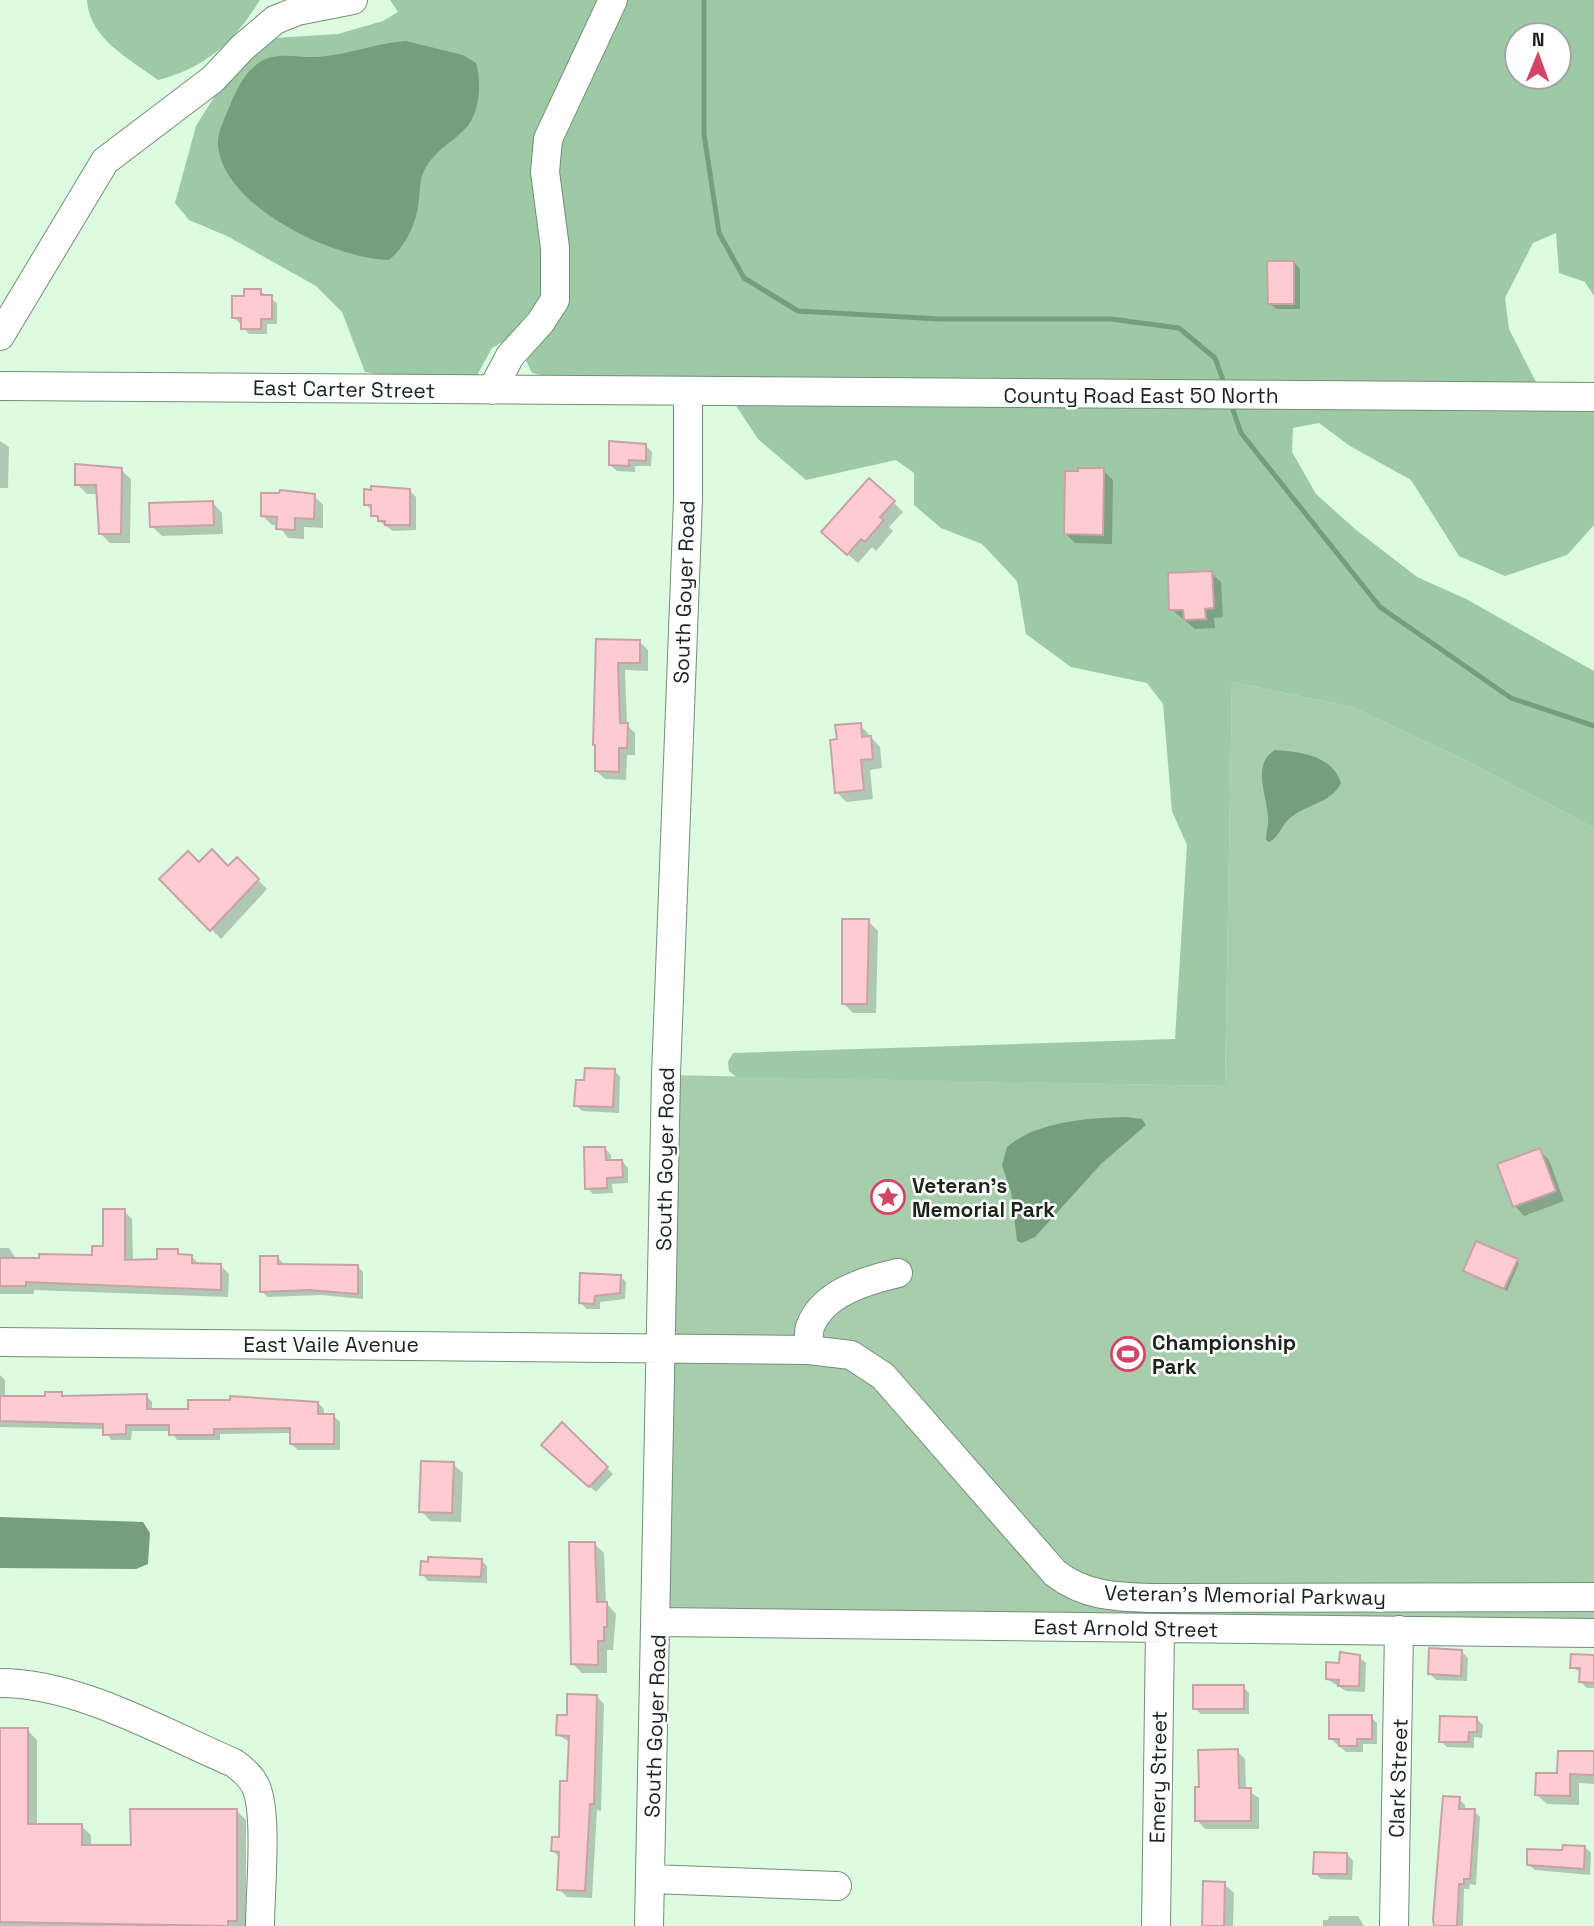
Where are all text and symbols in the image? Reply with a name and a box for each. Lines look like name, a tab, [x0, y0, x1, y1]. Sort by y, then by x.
north arrow	[1503, 21, 1573, 91]
text: N	[1532, 27, 1545, 52]
street label: East Carter Street	[253, 374, 435, 404]
street label: County Road East 50 North	[1003, 382, 1279, 409]
street label: South Goyer Road	[667, 500, 701, 684]
street label: South Goyer Road	[650, 1067, 680, 1251]
place label: Veteran's Memorial Park	[912, 1172, 1055, 1223]
place icon: Veteran's Memorial Park	[869, 1178, 907, 1216]
place label: Championship Park	[1152, 1329, 1296, 1380]
street label: East Vaile Avenue	[243, 1331, 419, 1358]
sports icon: Championship Park	[1109, 1335, 1147, 1373]
street label: Veteran's Memorial Parkway	[1104, 1579, 1386, 1611]
street label: East Arnold Street	[1033, 1613, 1219, 1643]
street label: South Goyer Road	[638, 1634, 672, 1818]
street label: Emery Street	[1143, 1710, 1173, 1844]
street label: Clark Street	[1382, 1718, 1414, 1838]

